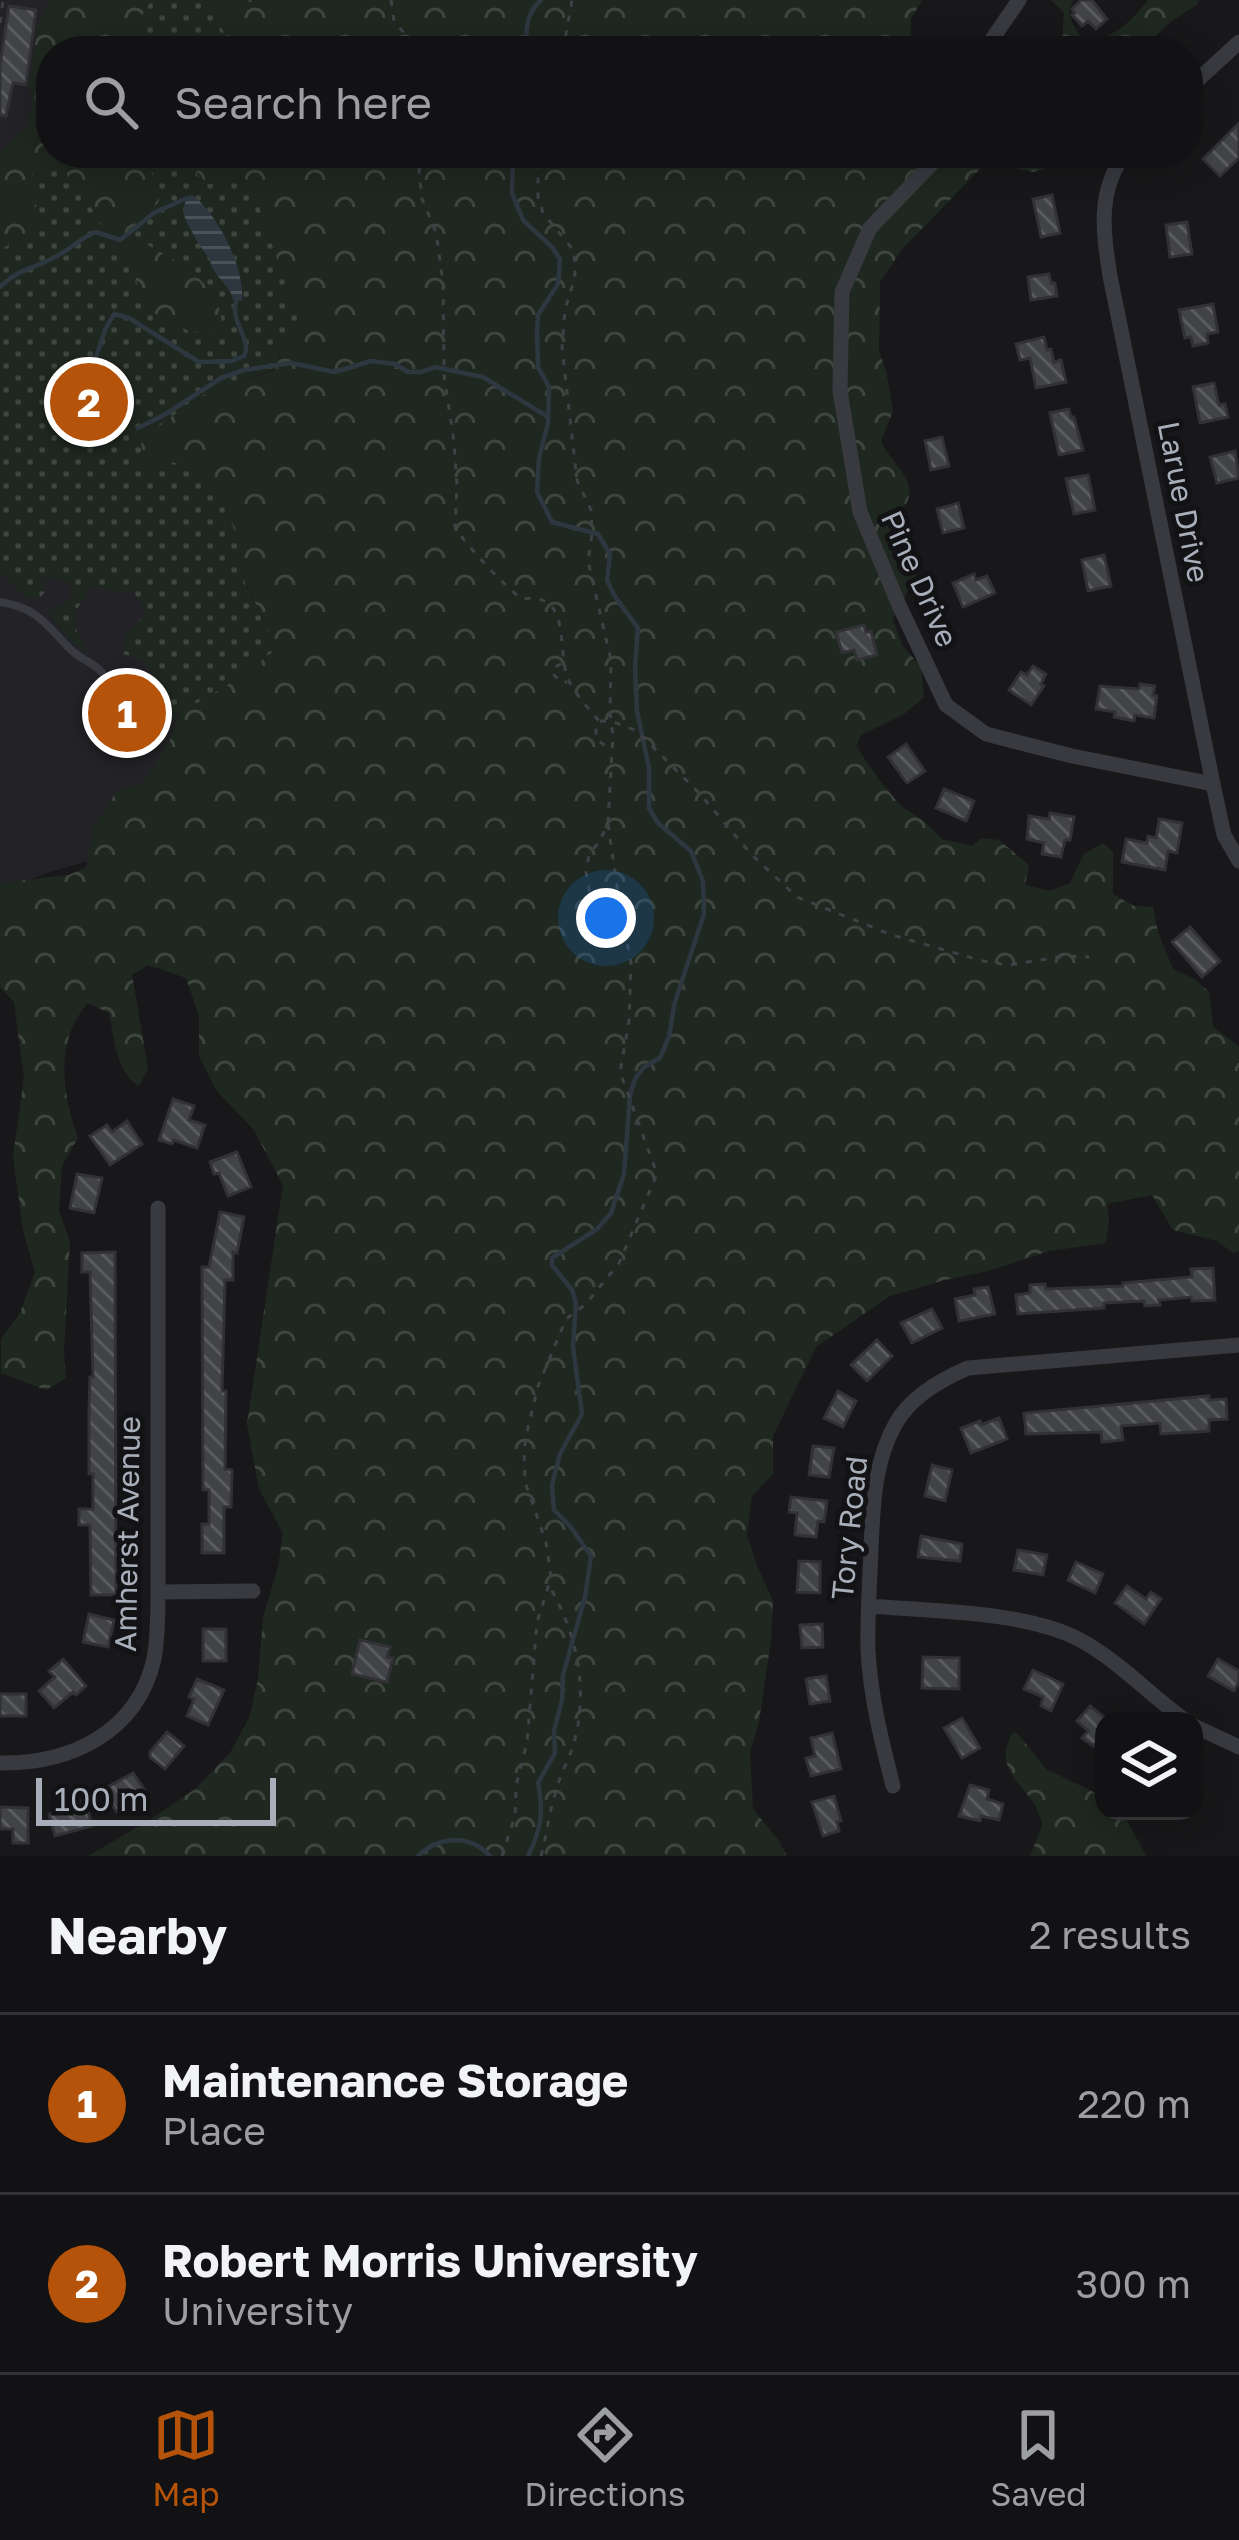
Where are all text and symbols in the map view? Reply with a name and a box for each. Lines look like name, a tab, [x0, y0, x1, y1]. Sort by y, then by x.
search box	[36, 36, 1203, 168]
icon: search	[78, 69, 144, 135]
text: Search here	[174, 75, 432, 129]
pin: 2	[50, 357, 128, 447]
street label: Larue Drive	[1151, 418, 1217, 585]
street label: Pine Drive	[874, 505, 966, 652]
pin: 1	[88, 668, 166, 758]
your location	[576, 888, 636, 948]
street label: Amherst Avenue	[107, 1416, 147, 1652]
street label: Tory Road	[824, 1454, 874, 1602]
map controls	[1095, 1712, 1203, 1820]
button: layers	[1095, 1712, 1203, 1820]
scale bar	[36, 1772, 276, 1825]
text: 100 m	[54, 1779, 148, 1818]
text: Nearby	[48, 1904, 227, 1965]
text: 2 results	[1029, 1911, 1191, 1958]
text: Maintenance Storage	[162, 2053, 628, 2107]
text: 1	[77, 2080, 97, 2127]
text: 220 m	[1077, 2080, 1191, 2127]
text: Place	[162, 2107, 266, 2154]
text: Robert Morris University	[162, 2233, 698, 2287]
text: 2	[75, 2260, 99, 2307]
text: 300 m	[1076, 2260, 1191, 2307]
text: University	[162, 2287, 353, 2334]
tab: Map	[152, 2402, 220, 2513]
tab: Directions	[524, 2402, 686, 2513]
tab: Saved	[990, 2402, 1087, 2513]

